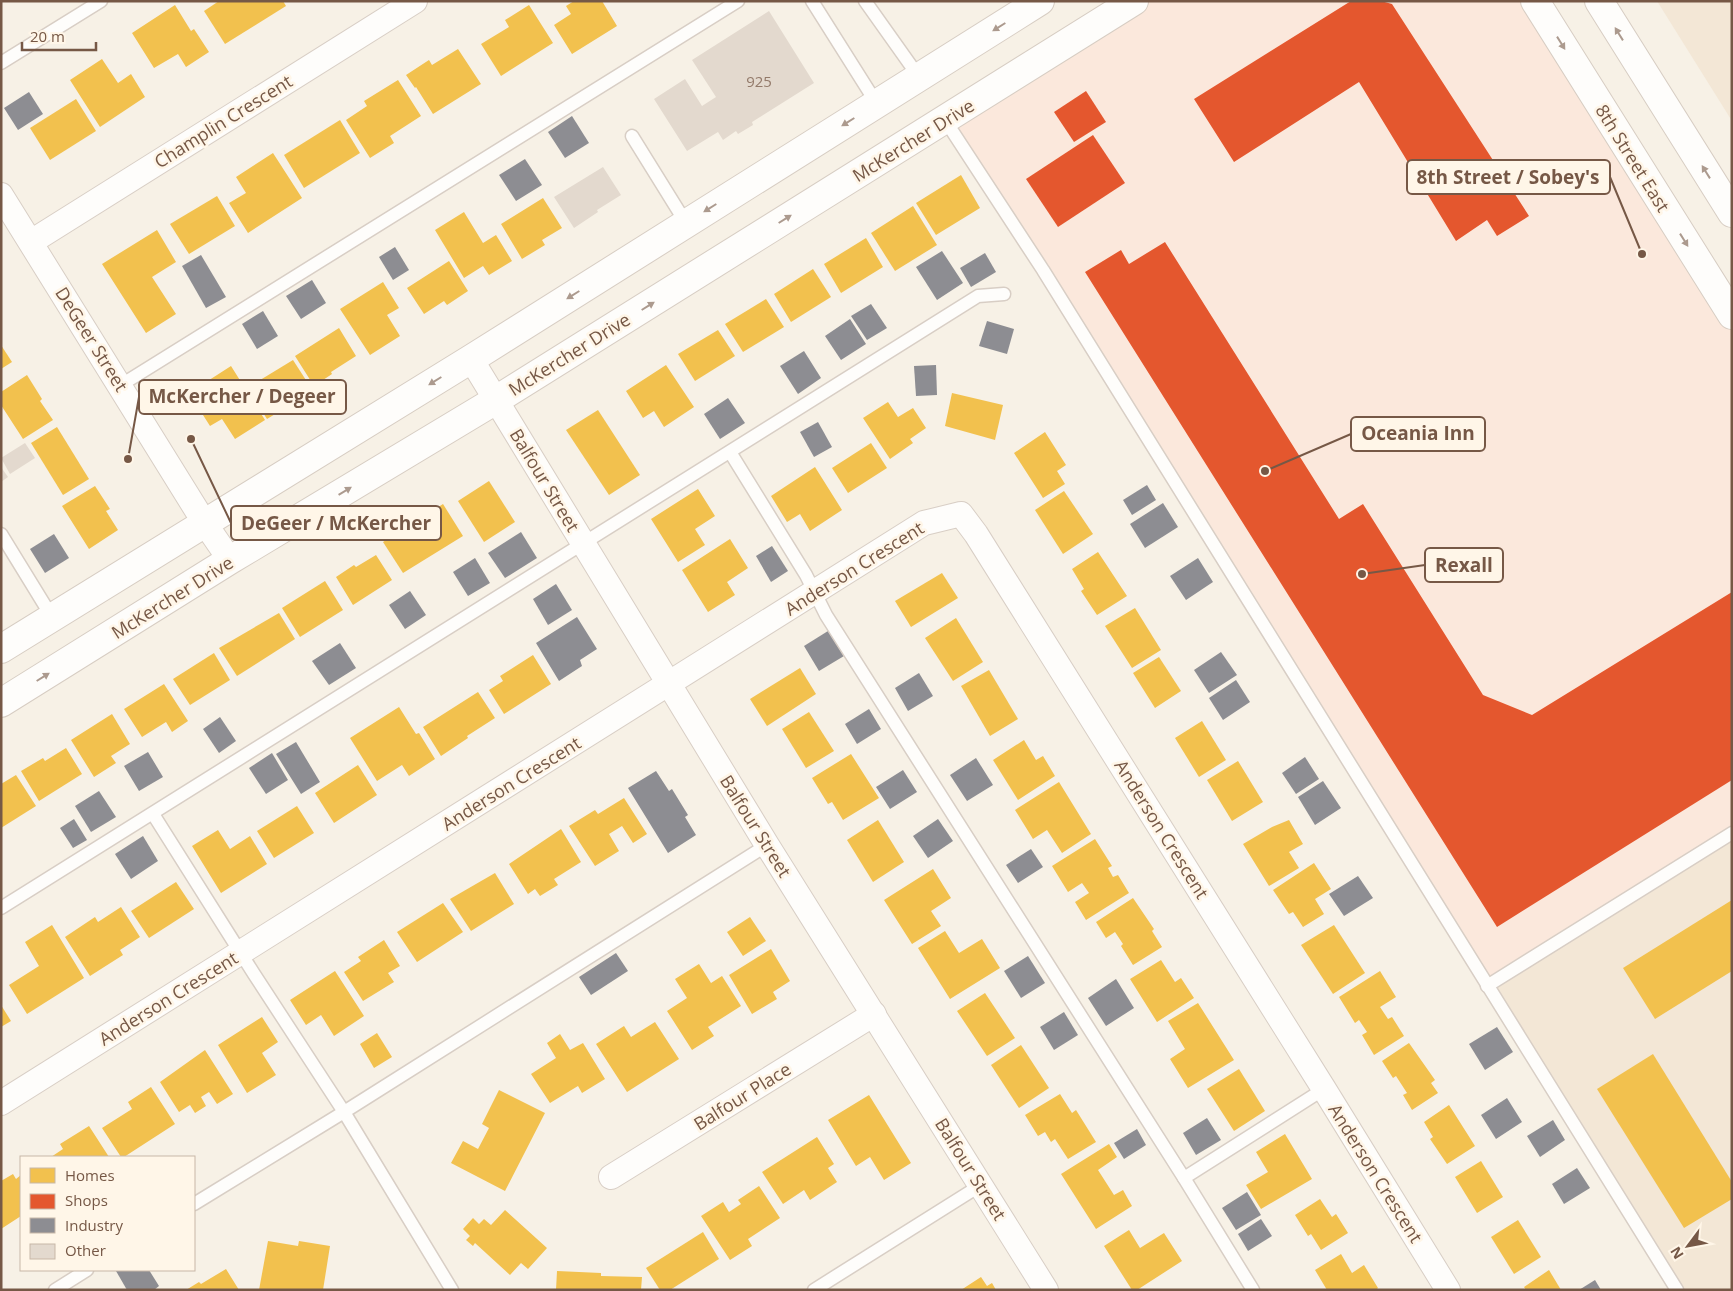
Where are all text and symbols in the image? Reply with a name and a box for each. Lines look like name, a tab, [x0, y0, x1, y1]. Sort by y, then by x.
scale bar	[22, 20, 96, 52]
one-way arrow	[992, 22, 1005, 32]
text: 20 m	[30, 26, 65, 46]
one-way arrow	[1615, 28, 1624, 41]
one-way arrow	[1556, 36, 1566, 49]
street label: Champlin Crescent	[149, 69, 297, 173]
house number: 925	[746, 71, 772, 91]
street label: McKercher Drive	[848, 93, 978, 187]
street label: 8th Street East	[1590, 100, 1676, 216]
one-way arrow	[841, 117, 855, 126]
callout: 8th Street / Sobey's	[1407, 160, 1610, 194]
text: 8th Street / Sobey's	[1416, 164, 1600, 190]
one-way arrow	[1701, 165, 1710, 179]
one-way arrow	[704, 203, 717, 213]
one-way arrow	[779, 215, 792, 224]
one-way arrow	[1680, 233, 1689, 246]
street label: DeGeer Street	[50, 282, 134, 396]
one-way arrow	[566, 290, 579, 299]
one-way arrow	[641, 301, 654, 310]
street label: McKercher Drive	[504, 307, 634, 401]
one-way arrow	[428, 376, 441, 385]
callout: McKercher / Degeer	[139, 380, 346, 414]
text: McKercher / Degeer	[148, 383, 336, 409]
callout: Oceania Inn	[1351, 417, 1485, 451]
text: Oceania Inn	[1361, 420, 1475, 446]
street label: Balfour Street	[505, 424, 585, 536]
one-way arrow	[338, 487, 351, 496]
callout: DeGeer / McKercher	[231, 506, 441, 540]
text: DeGeer / McKercher	[241, 510, 431, 536]
street label: Anderson Crescent	[780, 516, 928, 620]
callout: Rexall	[1425, 548, 1503, 582]
street label: McKercher Drive	[107, 550, 237, 644]
text: Rexall	[1435, 552, 1493, 578]
one-way arrow	[36, 673, 49, 682]
street label: Anderson Crescent	[437, 731, 585, 835]
street label: Anderson Crescent	[1110, 755, 1214, 903]
street label: Balfour Street	[715, 770, 797, 882]
street label: Anderson Crescent	[94, 946, 242, 1050]
street label: Balfour Place	[689, 1057, 795, 1135]
street label: Anderson Crescent	[1324, 1099, 1428, 1247]
street label: Balfour Street	[930, 1113, 1012, 1225]
legend	[20, 1156, 195, 1271]
text: Homes	[65, 1165, 115, 1185]
text: Shops	[65, 1190, 108, 1210]
text: Industry	[65, 1215, 123, 1235]
north arrow	[1663, 1221, 1713, 1271]
text: Other	[65, 1240, 106, 1260]
text: N	[1665, 1243, 1688, 1263]

